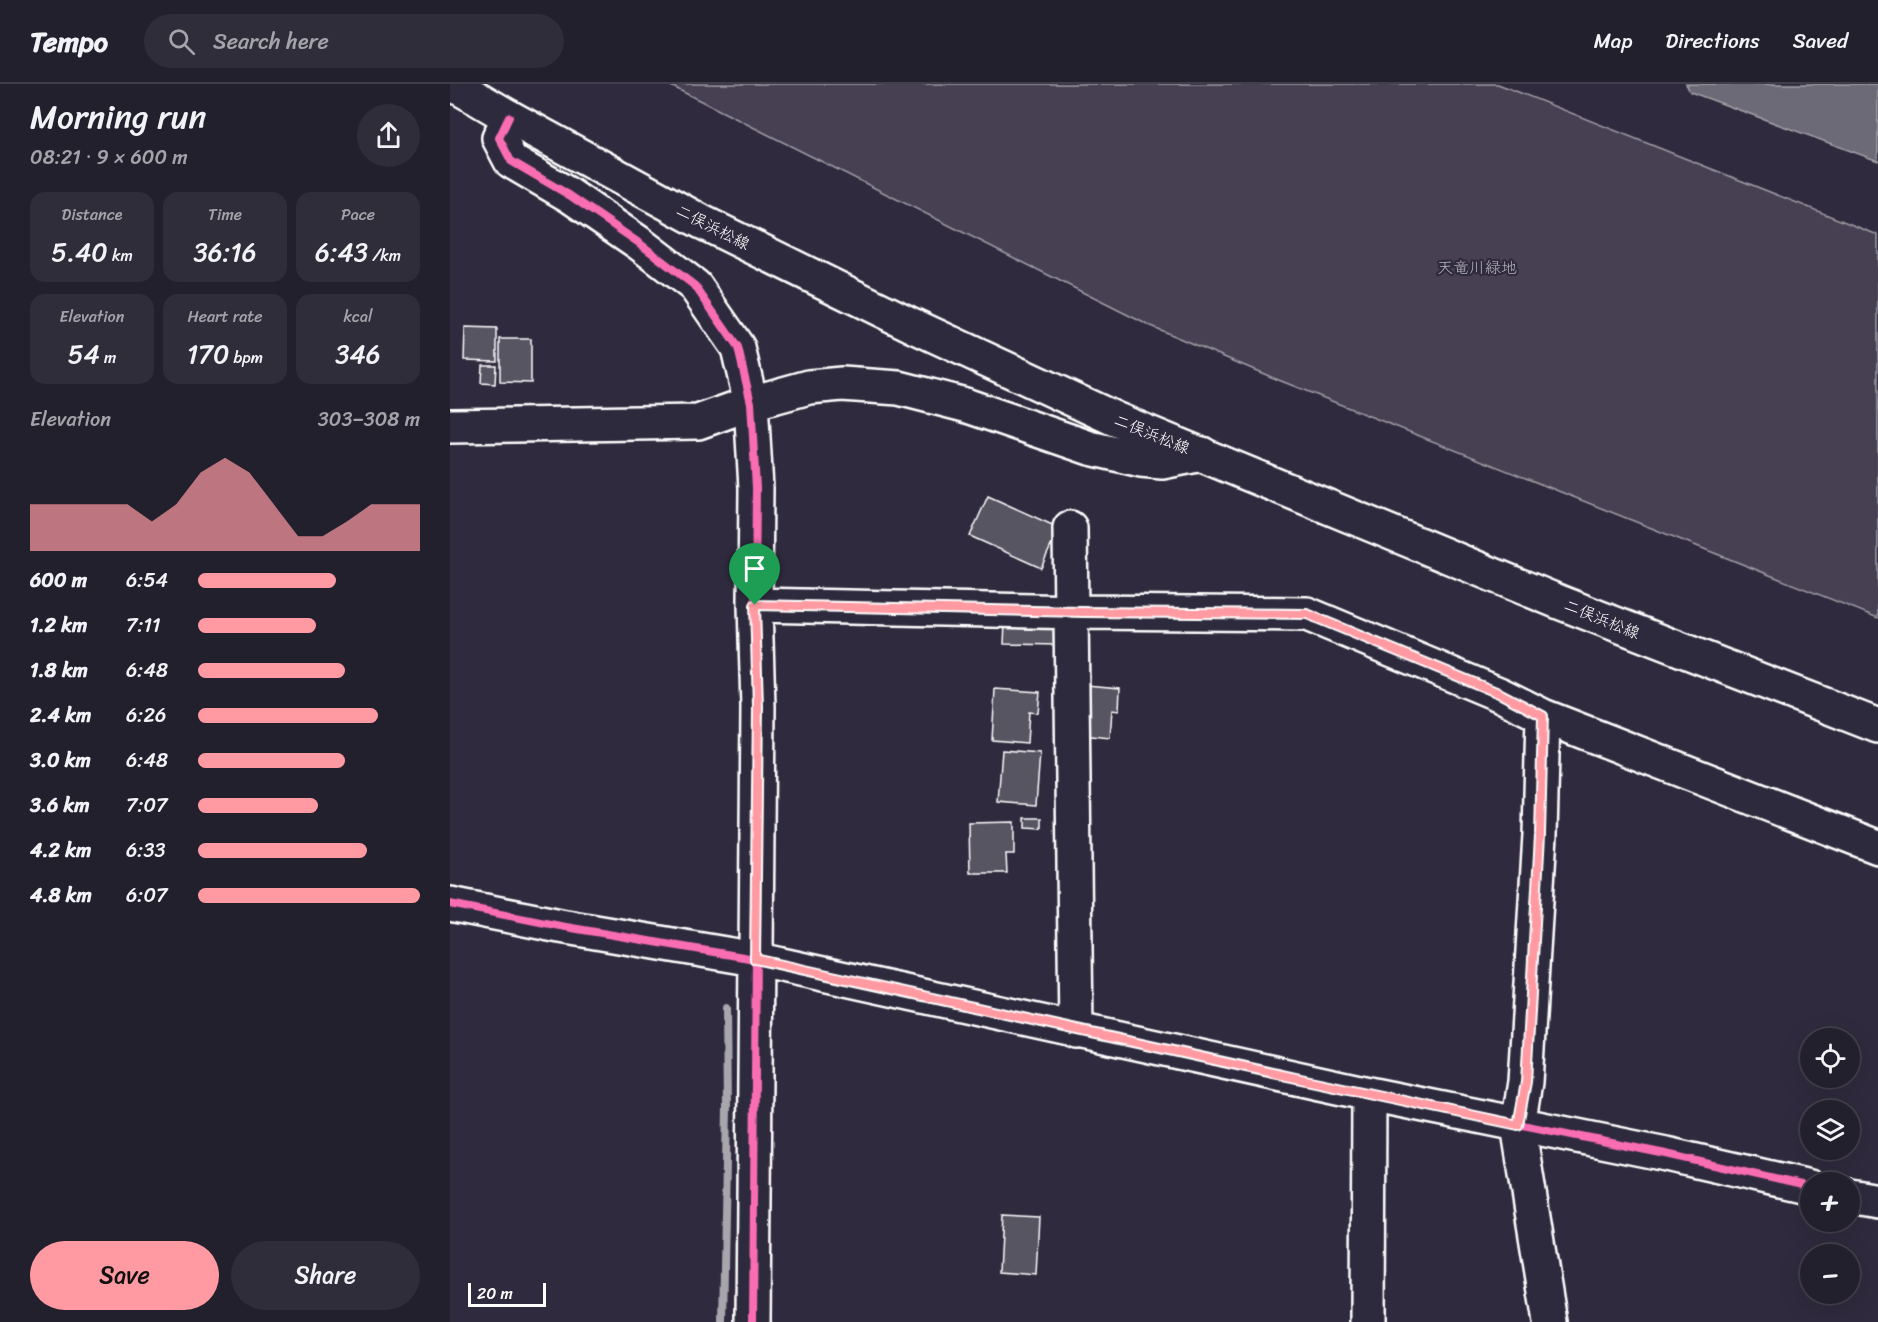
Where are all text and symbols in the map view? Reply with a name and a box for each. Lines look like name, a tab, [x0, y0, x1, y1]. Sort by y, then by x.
search box	[144, 14, 564, 68]
text: Tempo	[30, 17, 108, 66]
text: Search here	[213, 22, 329, 61]
text: Map	[1594, 22, 1632, 60]
text: Directions	[1665, 22, 1760, 60]
text: Saved	[1793, 22, 1848, 60]
icon: search	[165, 25, 198, 58]
text: Morning run	[30, 88, 206, 146]
button: share	[357, 104, 420, 167]
text: 08:21 · 9 × 600 m	[30, 140, 188, 175]
street label: 二俣浜松線	[671, 196, 755, 258]
text: Distance	[62, 200, 122, 229]
text: Time	[208, 200, 242, 229]
text: Pace	[341, 200, 375, 229]
text: 5.40	[51, 229, 108, 275]
text: 36:16	[194, 229, 256, 275]
text: 6:43	[315, 229, 368, 275]
text: km	[108, 241, 133, 270]
text: /km	[368, 241, 401, 270]
park label: 天竜川緑地	[1437, 253, 1517, 282]
text: Elevation	[60, 302, 124, 331]
text: Heart rate	[187, 302, 263, 331]
text: kcal	[343, 302, 373, 331]
text: 54	[68, 331, 100, 377]
text: 170	[187, 331, 229, 377]
text: 346	[335, 331, 381, 377]
text: m	[100, 343, 116, 372]
text: bpm	[229, 343, 263, 372]
text: Elevation	[30, 402, 111, 437]
text: 303–308 m	[318, 402, 420, 437]
street label: 二俣浜松線	[1109, 406, 1195, 462]
pin	[729, 543, 780, 605]
icon: arrive	[738, 552, 771, 585]
text: 600 m	[30, 563, 87, 598]
text: 6:54	[126, 563, 168, 598]
street label: 二俣浜松線	[1559, 591, 1645, 647]
text: 1.2 km	[30, 608, 87, 643]
text: 7:11	[126, 608, 161, 643]
text: 1.8 km	[30, 653, 88, 688]
text: 6:48	[126, 653, 168, 688]
text: 2.4 km	[30, 698, 91, 733]
text: 6:26	[126, 698, 166, 733]
text: 3.0 km	[30, 743, 91, 778]
text: 6:48	[126, 743, 168, 778]
text: 3.6 km	[30, 788, 90, 823]
text: 7:07	[126, 788, 168, 823]
text: 4.2 km	[30, 833, 91, 868]
text: 6:33	[126, 833, 165, 868]
text: 4.8 km	[30, 878, 92, 913]
text: 6:07	[126, 878, 167, 913]
map controls	[1800, 1028, 1860, 1304]
button: locate	[1800, 1028, 1860, 1088]
button: layers	[1800, 1100, 1860, 1160]
button: +	[1800, 1172, 1860, 1232]
button: Save	[30, 1241, 219, 1310]
button: Share	[231, 1241, 420, 1310]
button: −	[1800, 1244, 1860, 1304]
text: 20 m	[477, 1279, 513, 1308]
scale bar	[468, 1280, 546, 1308]

